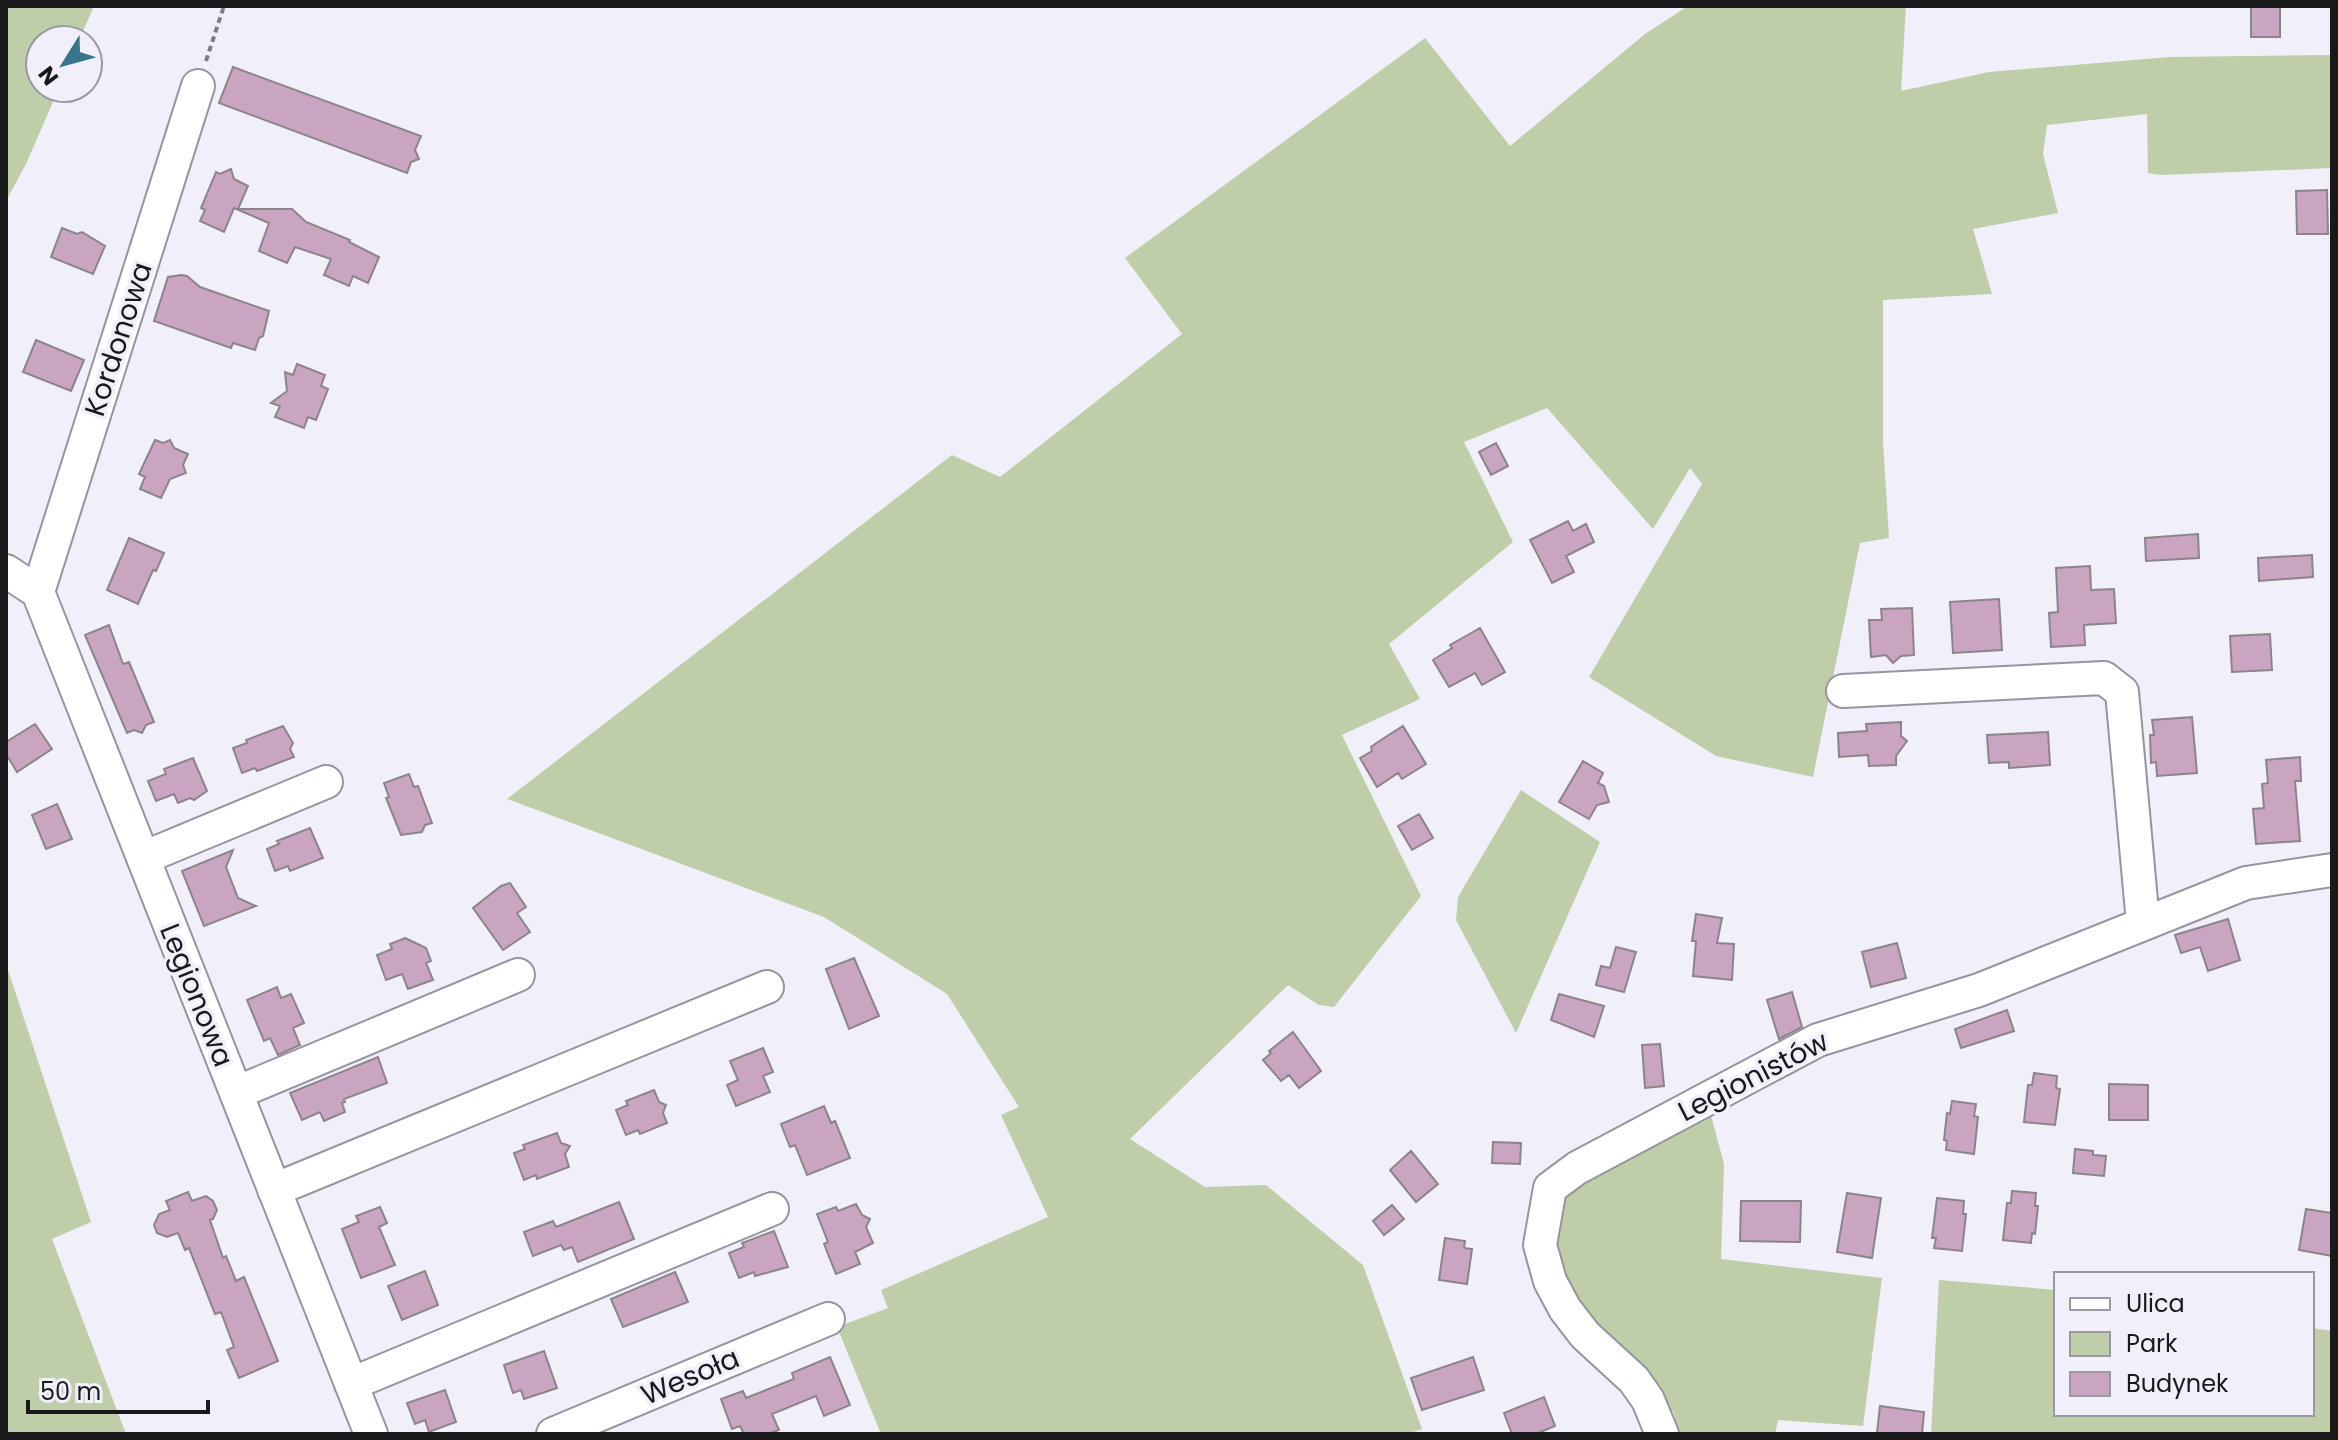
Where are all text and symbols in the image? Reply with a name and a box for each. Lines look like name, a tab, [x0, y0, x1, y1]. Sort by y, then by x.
north arrow	[24, 24, 104, 104]
text: N	[31, 60, 66, 92]
street label: Kordonowa	[75, 257, 162, 421]
street label: Legionowa	[150, 918, 243, 1072]
street label: Legionistów	[1671, 1022, 1835, 1131]
legend	[2054, 1272, 2314, 1416]
text: Ulica	[2126, 1287, 2185, 1320]
text: Park	[2126, 1327, 2178, 1360]
street label: Wesoła	[635, 1338, 745, 1415]
scale bar	[28, 1364, 208, 1414]
text: Budynek	[2126, 1367, 2229, 1400]
text: 50 m	[40, 1375, 101, 1408]

